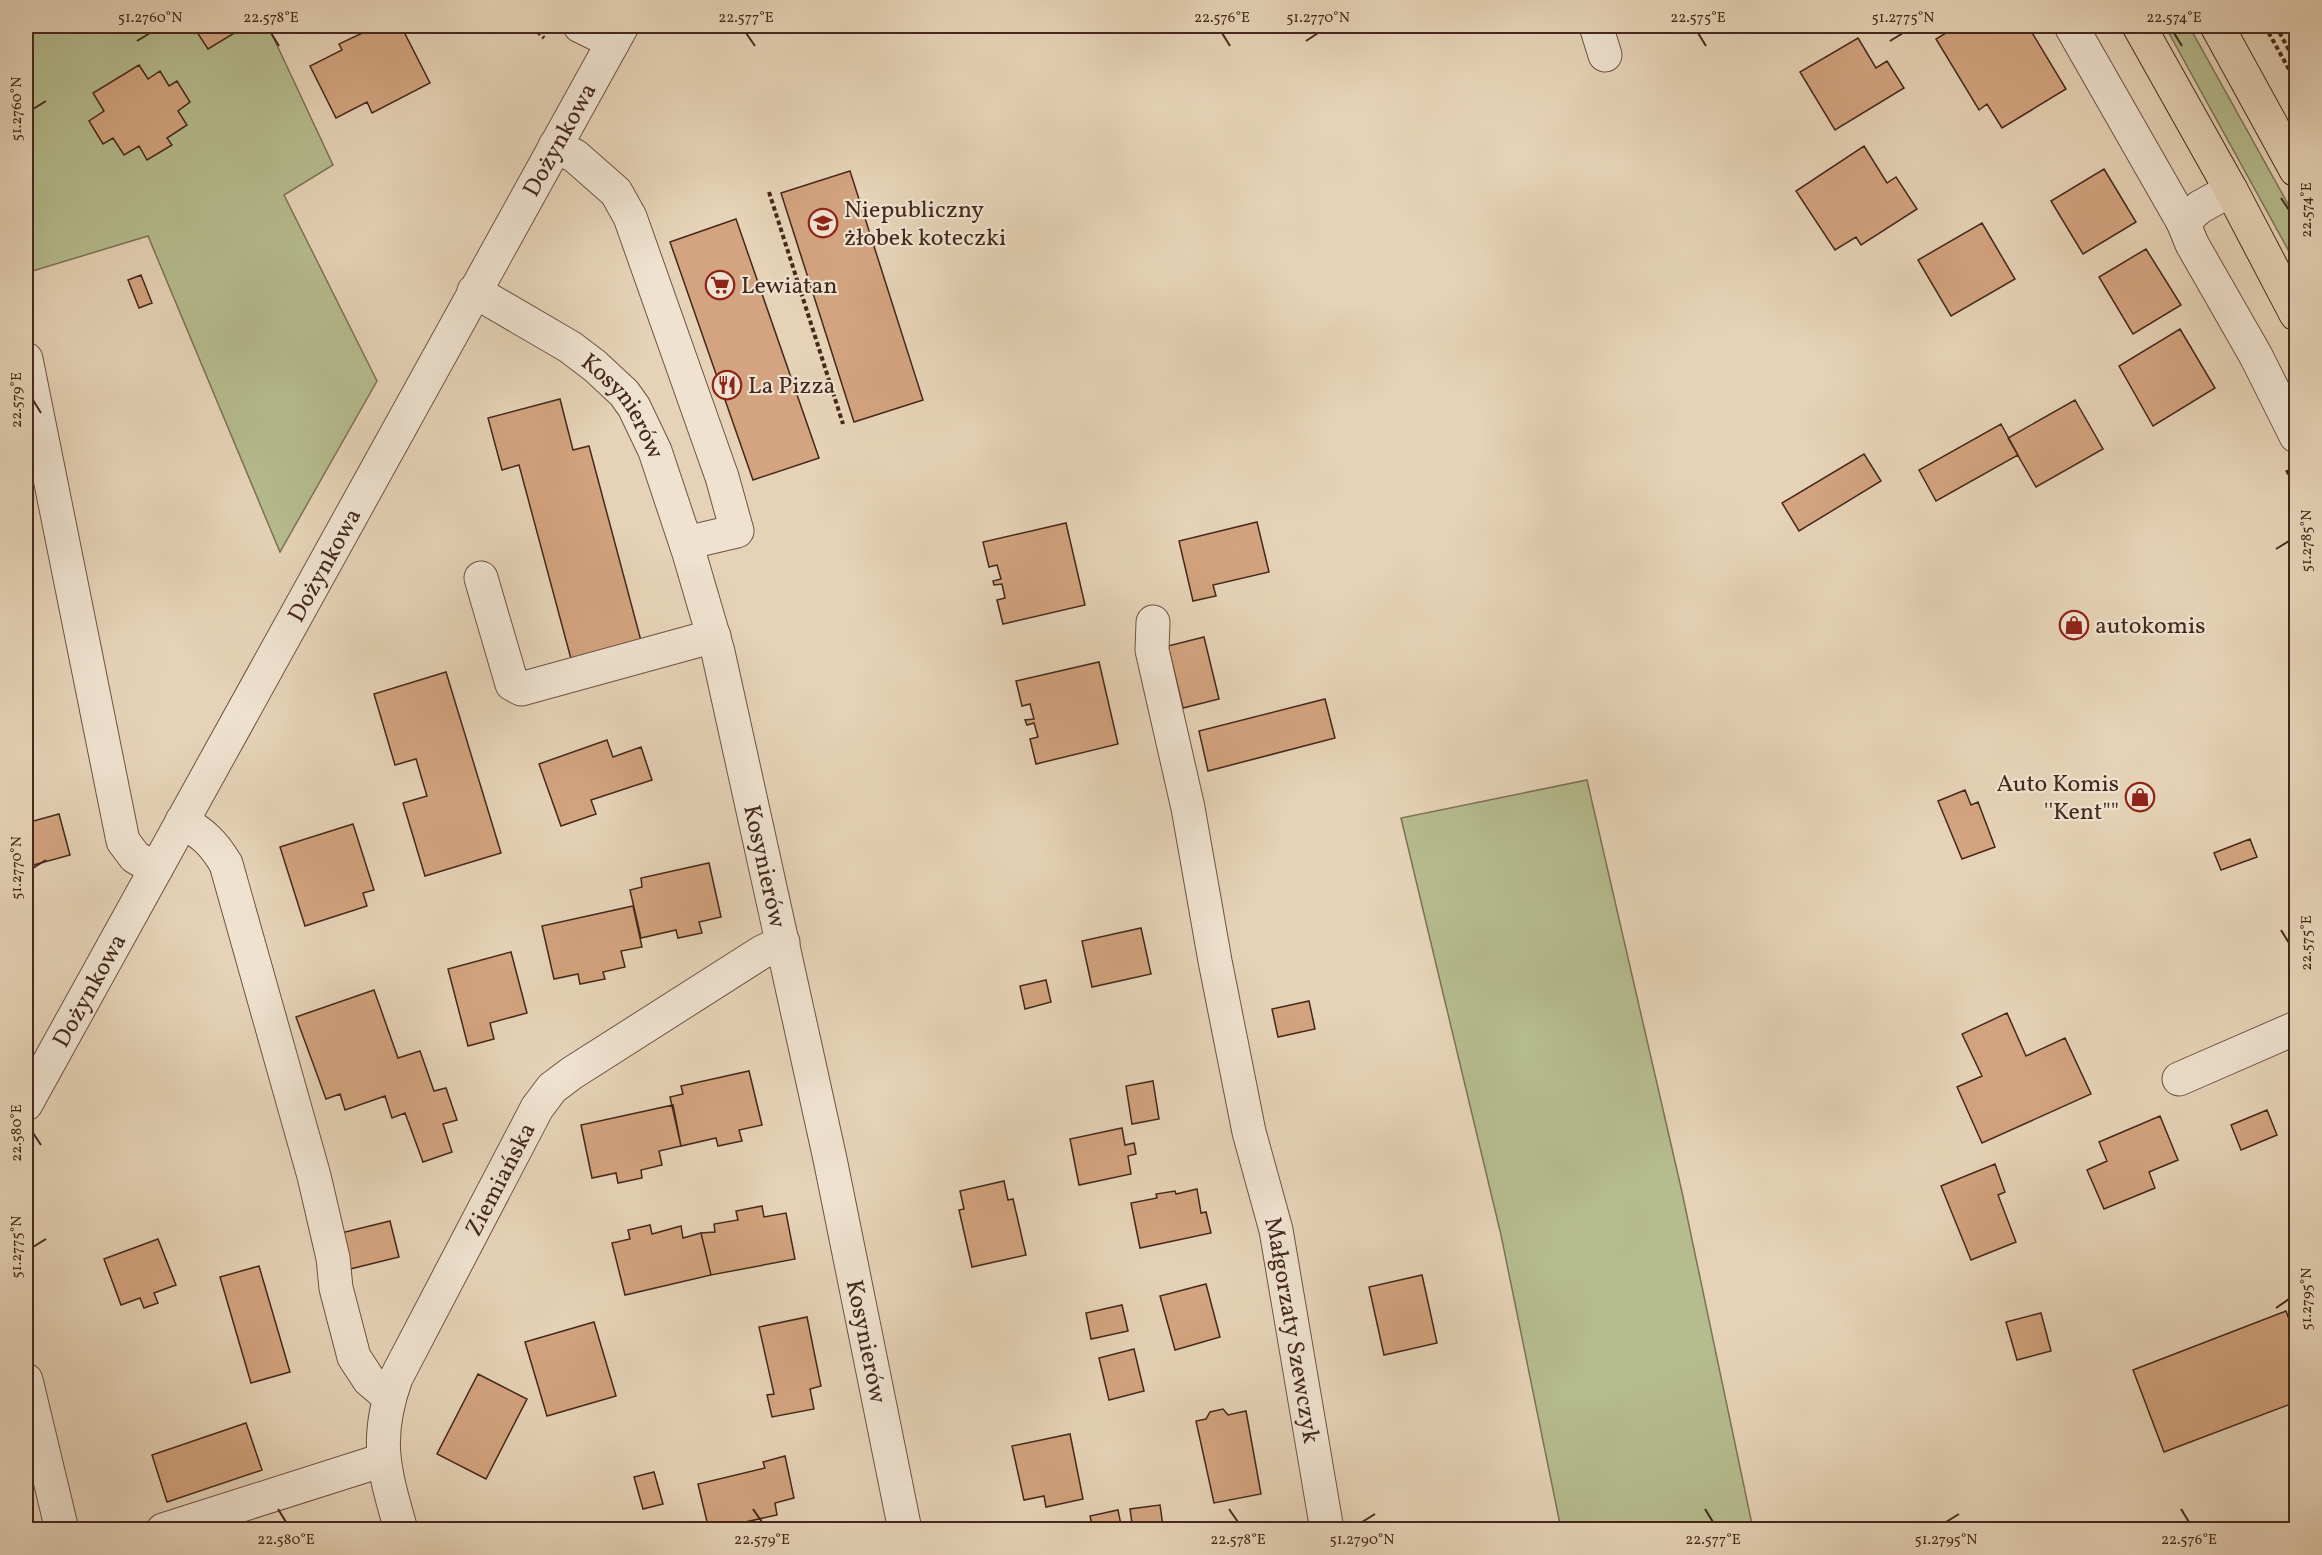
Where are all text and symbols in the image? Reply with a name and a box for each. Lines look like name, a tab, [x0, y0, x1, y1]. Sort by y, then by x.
text: 51.2760°N	[118, 8, 182, 29]
text: 22.578°E	[243, 8, 299, 29]
text: 22.577°E	[718, 8, 774, 29]
text: 22.576°E	[1194, 8, 1250, 29]
text: 51.2770°N	[1286, 8, 1350, 29]
text: 22.575°E	[1670, 8, 1726, 29]
text: 51.2775°N	[1872, 8, 1934, 29]
text: 22.574°E	[2146, 8, 2202, 29]
text: 51.2760°N	[7, 77, 28, 141]
street label: Dożynkowa	[516, 77, 606, 204]
text: 22.574°E	[2297, 182, 2318, 238]
place label: Niepubliczny żłobek koteczki	[844, 194, 1006, 256]
school or university icon: Niepubliczny żłobek koteczki	[807, 207, 839, 239]
supermarket icon: Lewiatan	[704, 269, 736, 301]
place label: Lewiatan	[741, 270, 838, 304]
street label: Kosynierów	[573, 346, 671, 465]
restaurant icon: La Pizza	[711, 369, 743, 401]
place label: La Pizza	[748, 370, 835, 404]
text: 22.579°E	[7, 372, 28, 428]
street label: Dożynkowa	[281, 503, 371, 629]
text: 51.2785°N	[2297, 510, 2318, 572]
shop icon: autokomis	[2058, 609, 2090, 641]
place label: autokomis	[2095, 610, 2205, 644]
place label: Auto Komis ''Kent""	[1996, 768, 2119, 830]
shop icon: Auto Komis ''Kent""	[2124, 781, 2156, 813]
street label: Kosynierów	[733, 802, 794, 932]
text: 51.2770°N	[7, 836, 28, 900]
text: 22.575°E	[2297, 915, 2318, 971]
street label: Dożynkowa	[45, 928, 136, 1054]
text: 22.580°E	[7, 1104, 28, 1162]
street label: Ziemiańska	[458, 1117, 545, 1243]
street label: Małgorzaty Szewczyk	[1254, 1213, 1327, 1446]
text: 51.2775°N	[7, 1216, 28, 1278]
text: 51.2795°N	[2297, 1268, 2318, 1330]
street label: Kosynierów	[836, 1277, 894, 1407]
text: 22.580°E	[257, 1530, 315, 1551]
text: 22.579°E	[734, 1530, 790, 1551]
text: 22.578°E	[1210, 1530, 1266, 1551]
text: 51.2790°N	[1330, 1530, 1394, 1551]
text: 22.577°E	[1685, 1530, 1741, 1551]
text: 51.2795°N	[1915, 1530, 1977, 1551]
text: 22.576°E	[2161, 1530, 2217, 1551]

